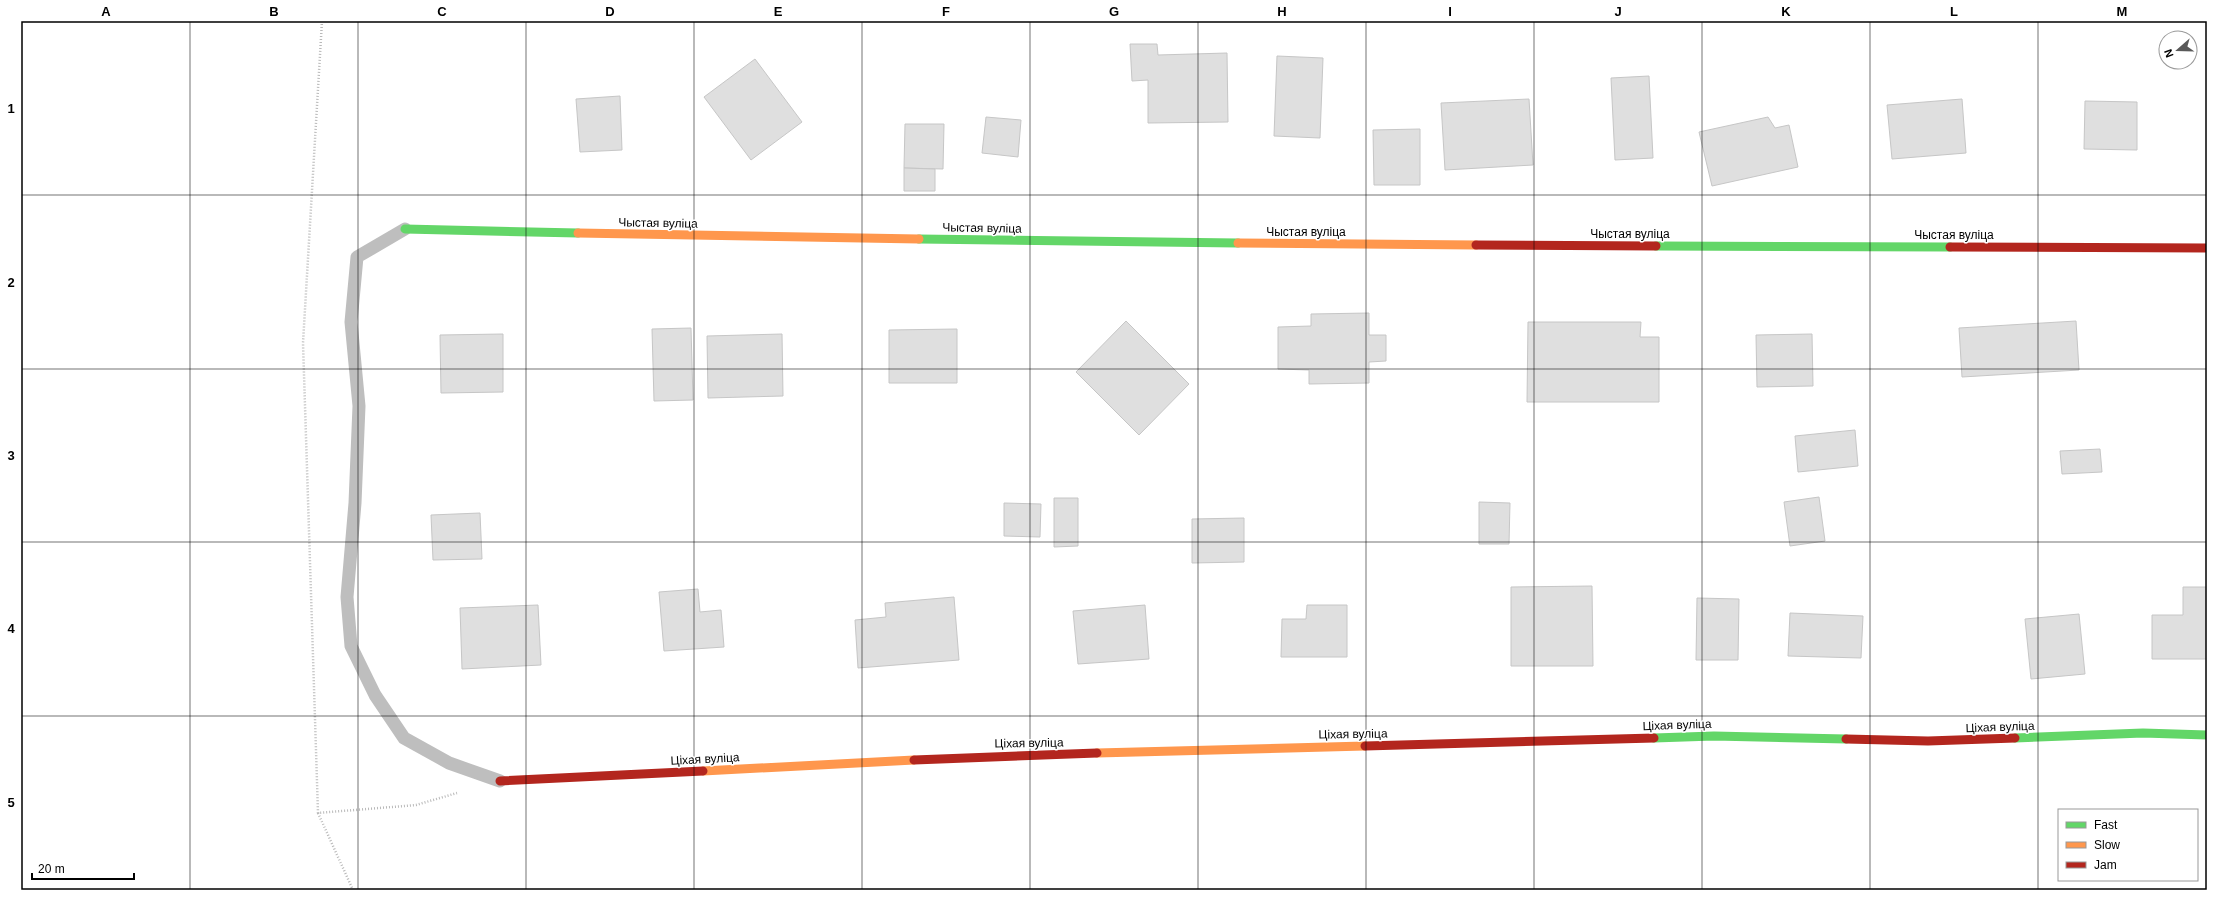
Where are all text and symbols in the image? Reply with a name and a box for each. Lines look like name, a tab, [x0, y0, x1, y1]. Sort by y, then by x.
text: A	[101, 4, 111, 19]
text: B	[269, 4, 279, 19]
text: C	[437, 4, 447, 19]
text: D	[605, 4, 615, 19]
text: E	[774, 4, 783, 19]
text: F	[942, 4, 950, 19]
text: G	[1109, 4, 1119, 19]
text: H	[1277, 4, 1287, 19]
text: I	[1448, 4, 1452, 19]
text: J	[1614, 4, 1622, 19]
text: K	[1781, 4, 1791, 19]
text: L	[1950, 4, 1958, 19]
text: M	[2117, 4, 2127, 19]
north arrow	[2158, 30, 2198, 70]
text: N	[2162, 48, 2176, 59]
text: 1	[7, 101, 15, 116]
street label: Чыстая вуліца	[618, 215, 698, 231]
street label: Чыстая вуліца	[942, 220, 1022, 236]
street label: Чыстая вуліца	[1266, 225, 1346, 239]
street label: Чыстая вуліца	[1590, 227, 1670, 241]
street label: Чыстая вуліца	[1914, 228, 1994, 242]
text: 2	[7, 275, 15, 290]
text: 3	[7, 448, 15, 463]
text: 4	[7, 621, 15, 636]
street label: Ціхая вуліца	[1642, 717, 1712, 733]
street label: Ціхая вуліца	[1965, 719, 2035, 735]
street label: Ціхая вуліца	[1318, 726, 1388, 742]
street label: Ціхая вуліца	[994, 735, 1064, 751]
street label: Ціхая вуліца	[670, 750, 740, 768]
text: 5	[7, 795, 15, 810]
legend	[2058, 809, 2198, 881]
text: Fast	[2094, 818, 2118, 832]
text: Slow	[2094, 838, 2120, 852]
scale bar	[32, 855, 134, 881]
text: Jam	[2094, 858, 2117, 872]
text: 20 m	[38, 862, 65, 876]

